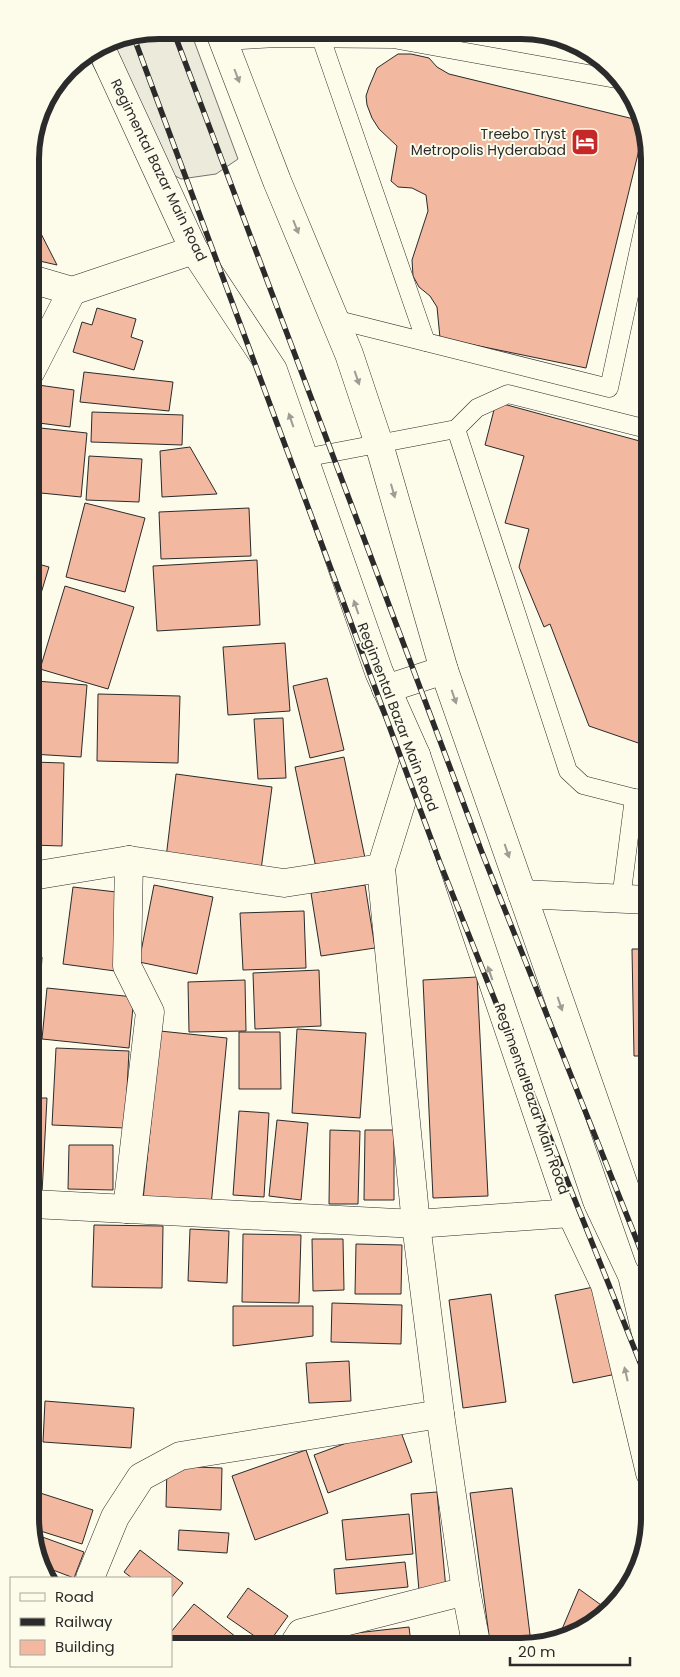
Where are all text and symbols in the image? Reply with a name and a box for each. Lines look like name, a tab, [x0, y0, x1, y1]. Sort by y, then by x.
one-way arrow	[233, 69, 241, 84]
street label: Regimental Bazar Main Road	[106, 75, 212, 265]
place label: Treebo Tryst Metropolis Hyderabad	[411, 124, 566, 160]
hotel icon: Treebo Tryst Metropolis Hyderabad	[570, 127, 600, 157]
one-way arrow	[292, 220, 300, 235]
one-way arrow	[353, 371, 361, 386]
one-way arrow	[287, 413, 294, 428]
one-way arrow	[389, 483, 397, 498]
one-way arrow	[352, 599, 359, 614]
street label: Regimental Bazar Main Road	[353, 620, 443, 814]
one-way arrow	[450, 690, 458, 705]
one-way arrow	[504, 843, 511, 858]
one-way arrow	[485, 965, 493, 980]
one-way arrow	[556, 997, 564, 1012]
street label: Regimental Bazar Main Road	[490, 1001, 574, 1197]
one-way arrow	[622, 1367, 630, 1382]
legend	[10, 1577, 172, 1667]
text: Road	[55, 1586, 94, 1607]
text: Railway	[55, 1611, 113, 1632]
scale bar	[510, 1634, 630, 1666]
text: Building	[55, 1636, 115, 1657]
text: 20 m	[518, 1641, 556, 1662]

